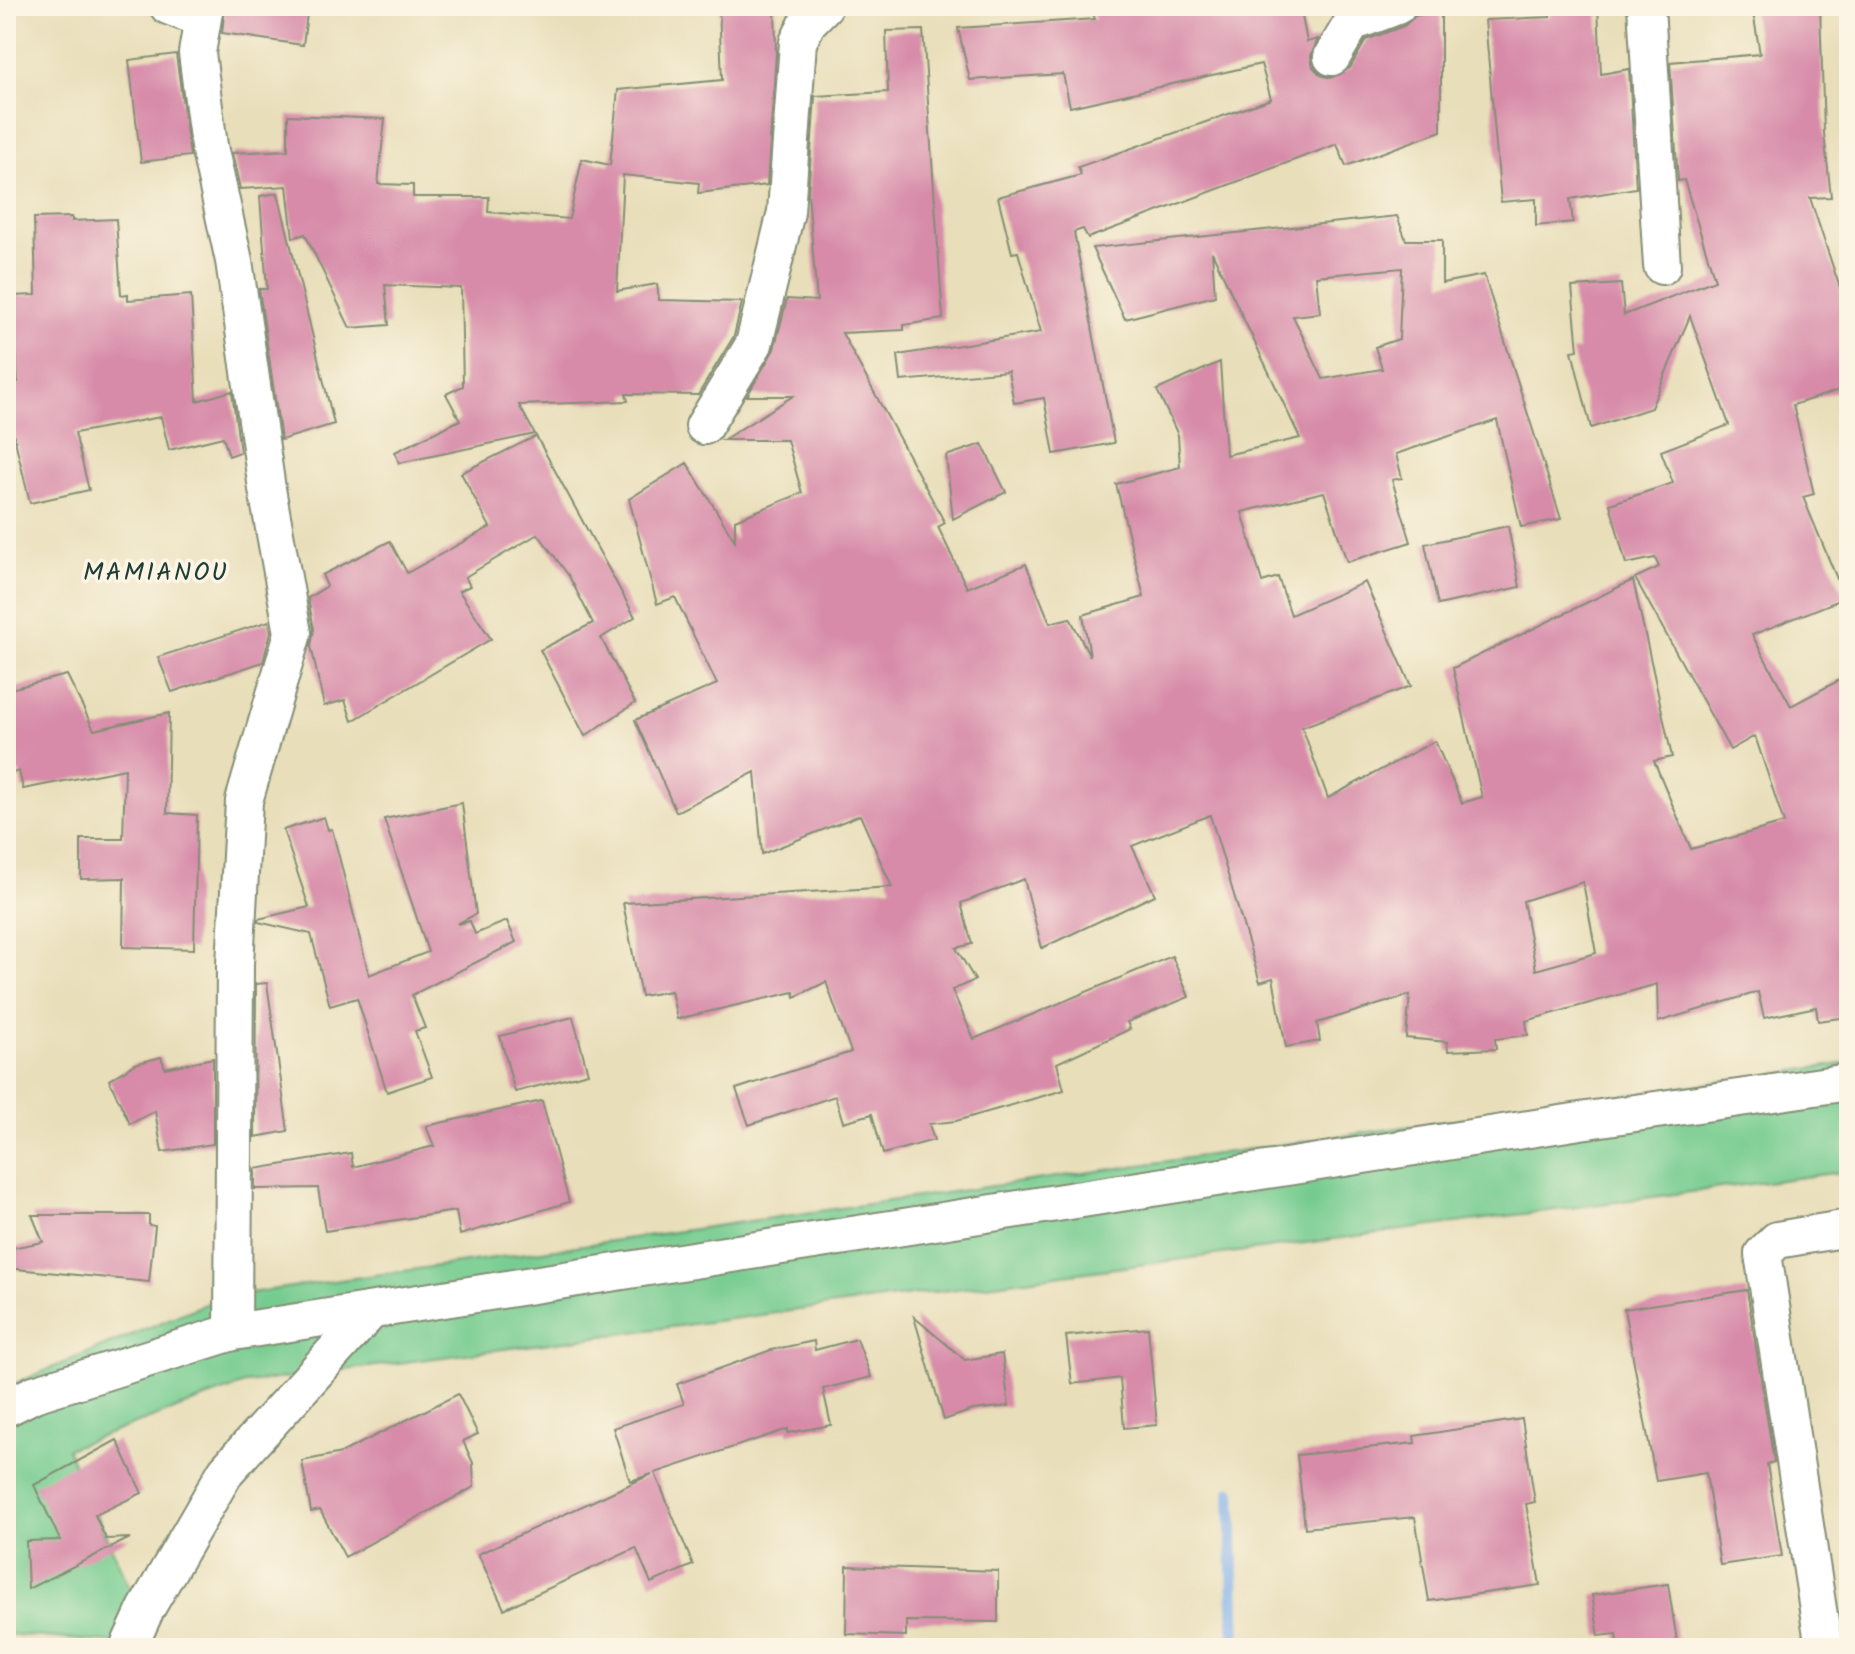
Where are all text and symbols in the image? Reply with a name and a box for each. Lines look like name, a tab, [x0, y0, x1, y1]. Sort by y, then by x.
district label: MAMIANOU	[83, 552, 229, 594]

